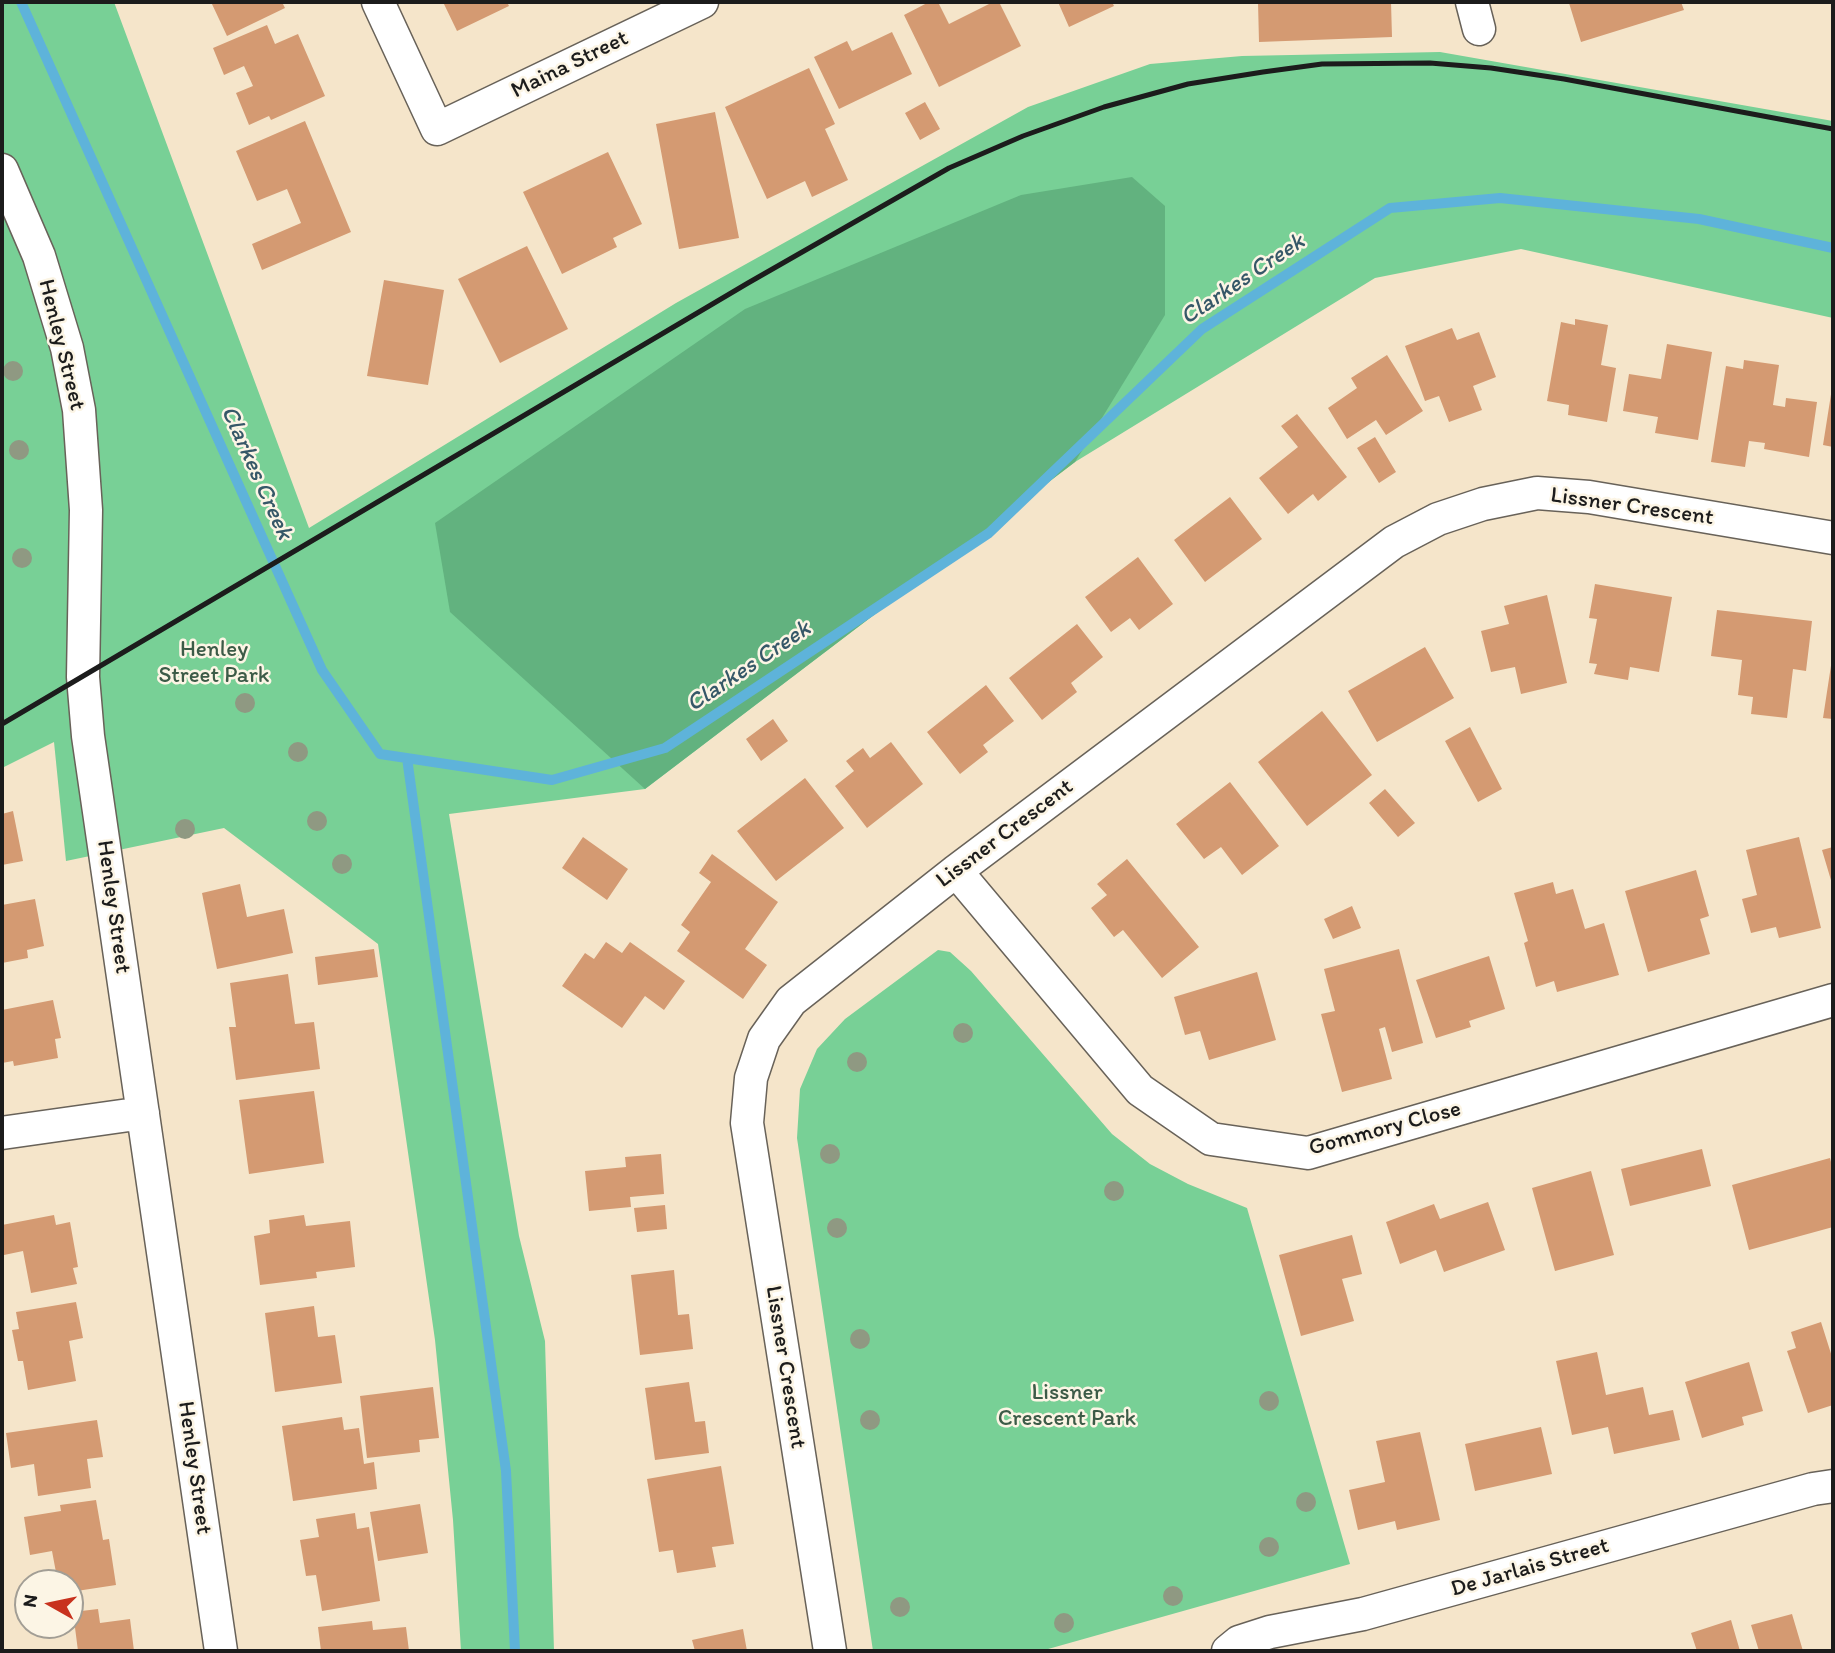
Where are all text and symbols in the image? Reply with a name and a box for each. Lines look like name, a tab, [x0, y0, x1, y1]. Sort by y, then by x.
street label: Maina Street	[507, 25, 633, 105]
water label: Clarkes Creek	[1175, 228, 1311, 332]
street label: Henley Street	[31, 277, 91, 413]
water label: Clarkes Creek	[214, 402, 298, 544]
street label: Lissner Crescent	[1549, 482, 1715, 532]
water label: Clarkes Creek	[681, 615, 817, 719]
park label: Henley Street Park	[158, 636, 270, 690]
street label: Lissner Crescent	[931, 773, 1079, 895]
street label: Henley Street	[90, 839, 136, 975]
street label: Gommory Close	[1306, 1095, 1464, 1163]
street label: Lissner Crescent	[759, 1284, 811, 1450]
park label: Lissner Crescent Park	[998, 1379, 1136, 1433]
street label: Henley Street	[171, 1400, 217, 1536]
street label: De Jarlais Street	[1448, 1532, 1612, 1604]
north arrow	[14, 1569, 84, 1639]
text: N	[17, 1593, 42, 1609]

